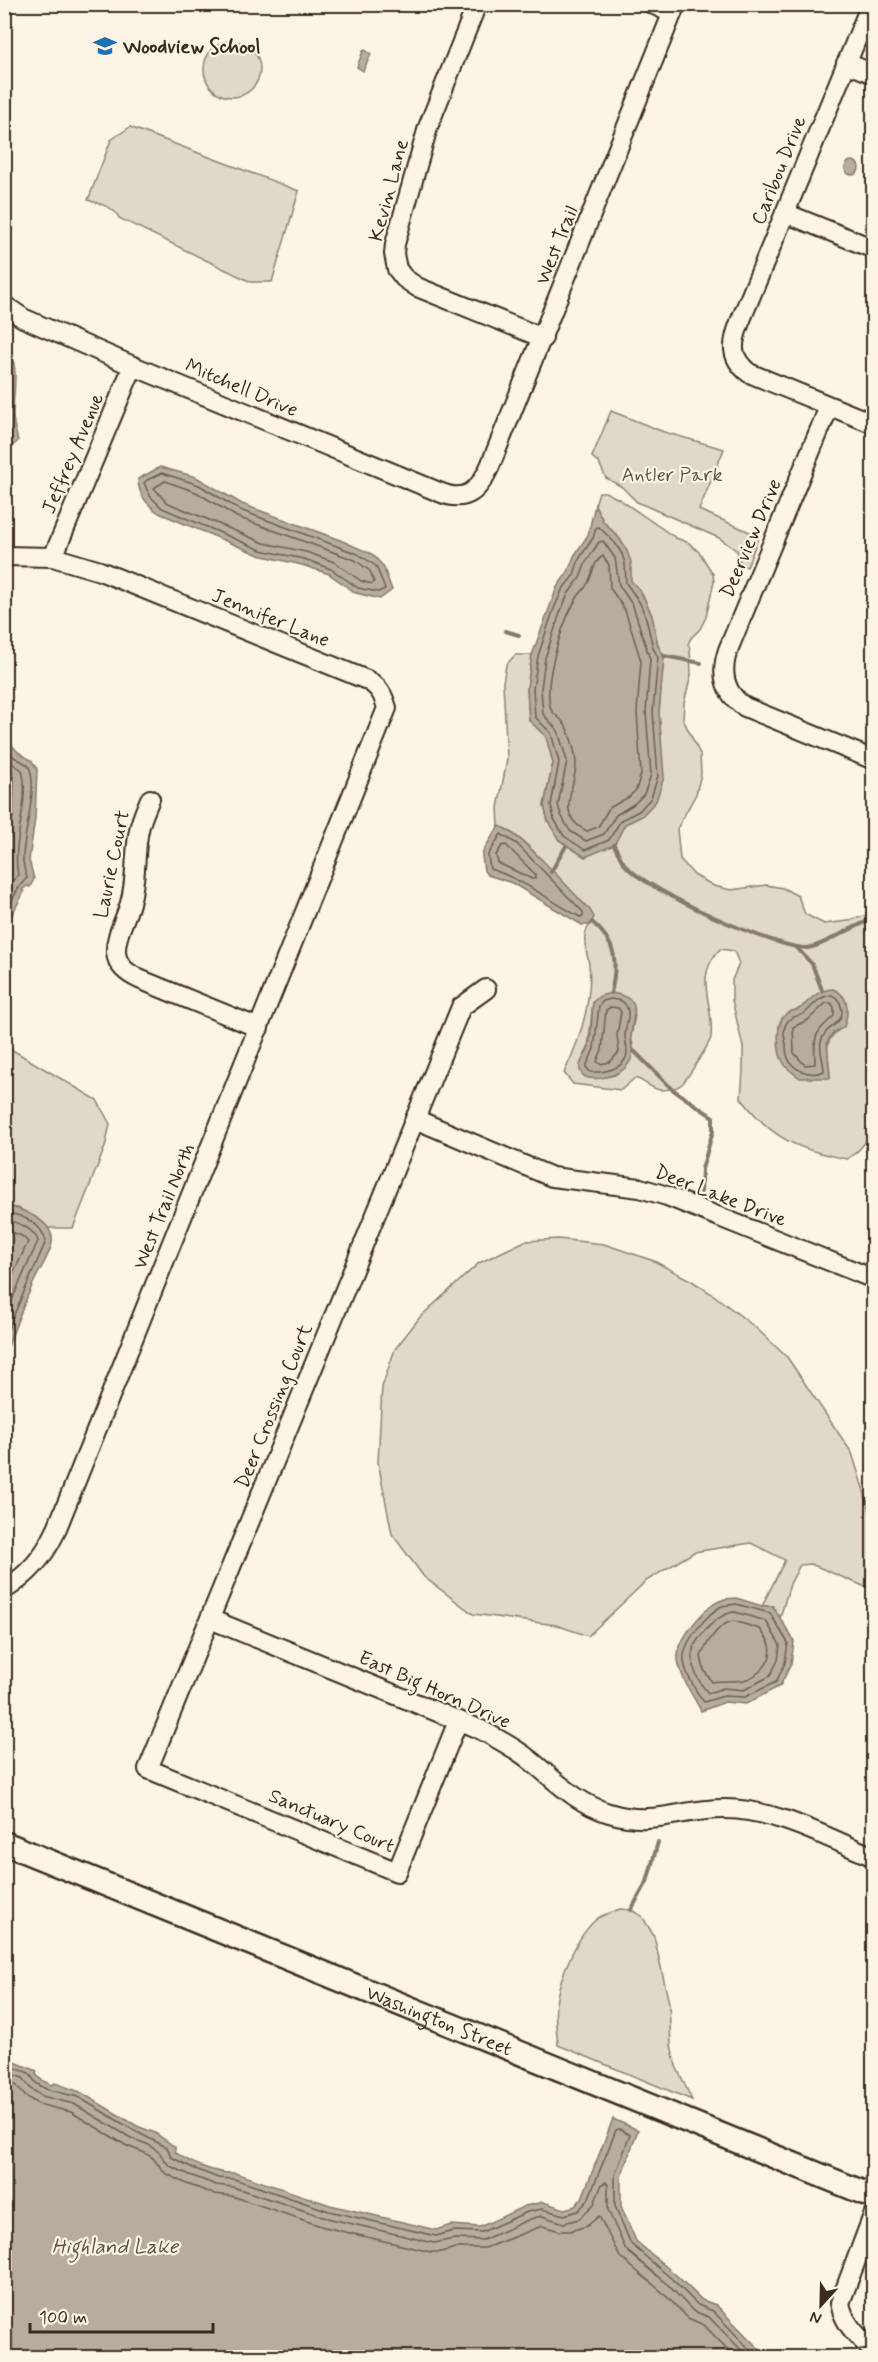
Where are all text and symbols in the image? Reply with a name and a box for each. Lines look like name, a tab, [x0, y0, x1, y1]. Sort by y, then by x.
school or university icon: Woodview School	[92, 33, 118, 59]
place label: Woodview School	[122, 34, 260, 61]
street label: Caribou Drive	[745, 112, 813, 229]
street label: Kevin Lane	[363, 136, 416, 244]
street label: West Trail	[529, 202, 585, 289]
street label: Mitchell Drive	[181, 353, 302, 424]
street label: Jeffrey Avenue	[36, 389, 111, 518]
park label: Antler Park	[622, 462, 723, 489]
street label: Deerview Drive	[714, 475, 789, 602]
street label: Jennifer Lane	[207, 582, 333, 654]
street label: Laurie Court	[88, 808, 137, 921]
street label: West Trail North	[127, 1140, 202, 1274]
street label: Deer Lake Drive	[651, 1159, 790, 1234]
street label: Deer Crossing Court	[229, 1320, 320, 1493]
street label: East Big Horn Drive	[353, 1645, 515, 1738]
street label: Sanctuary Court	[264, 1783, 399, 1860]
street label: Washington Street	[362, 1980, 516, 2063]
water label: Highland Lake	[52, 2233, 180, 2263]
north arrow	[791, 2275, 851, 2335]
scale bar	[30, 2296, 213, 2334]
text: 100 m	[39, 2306, 87, 2330]
text: N	[807, 2306, 825, 2329]

